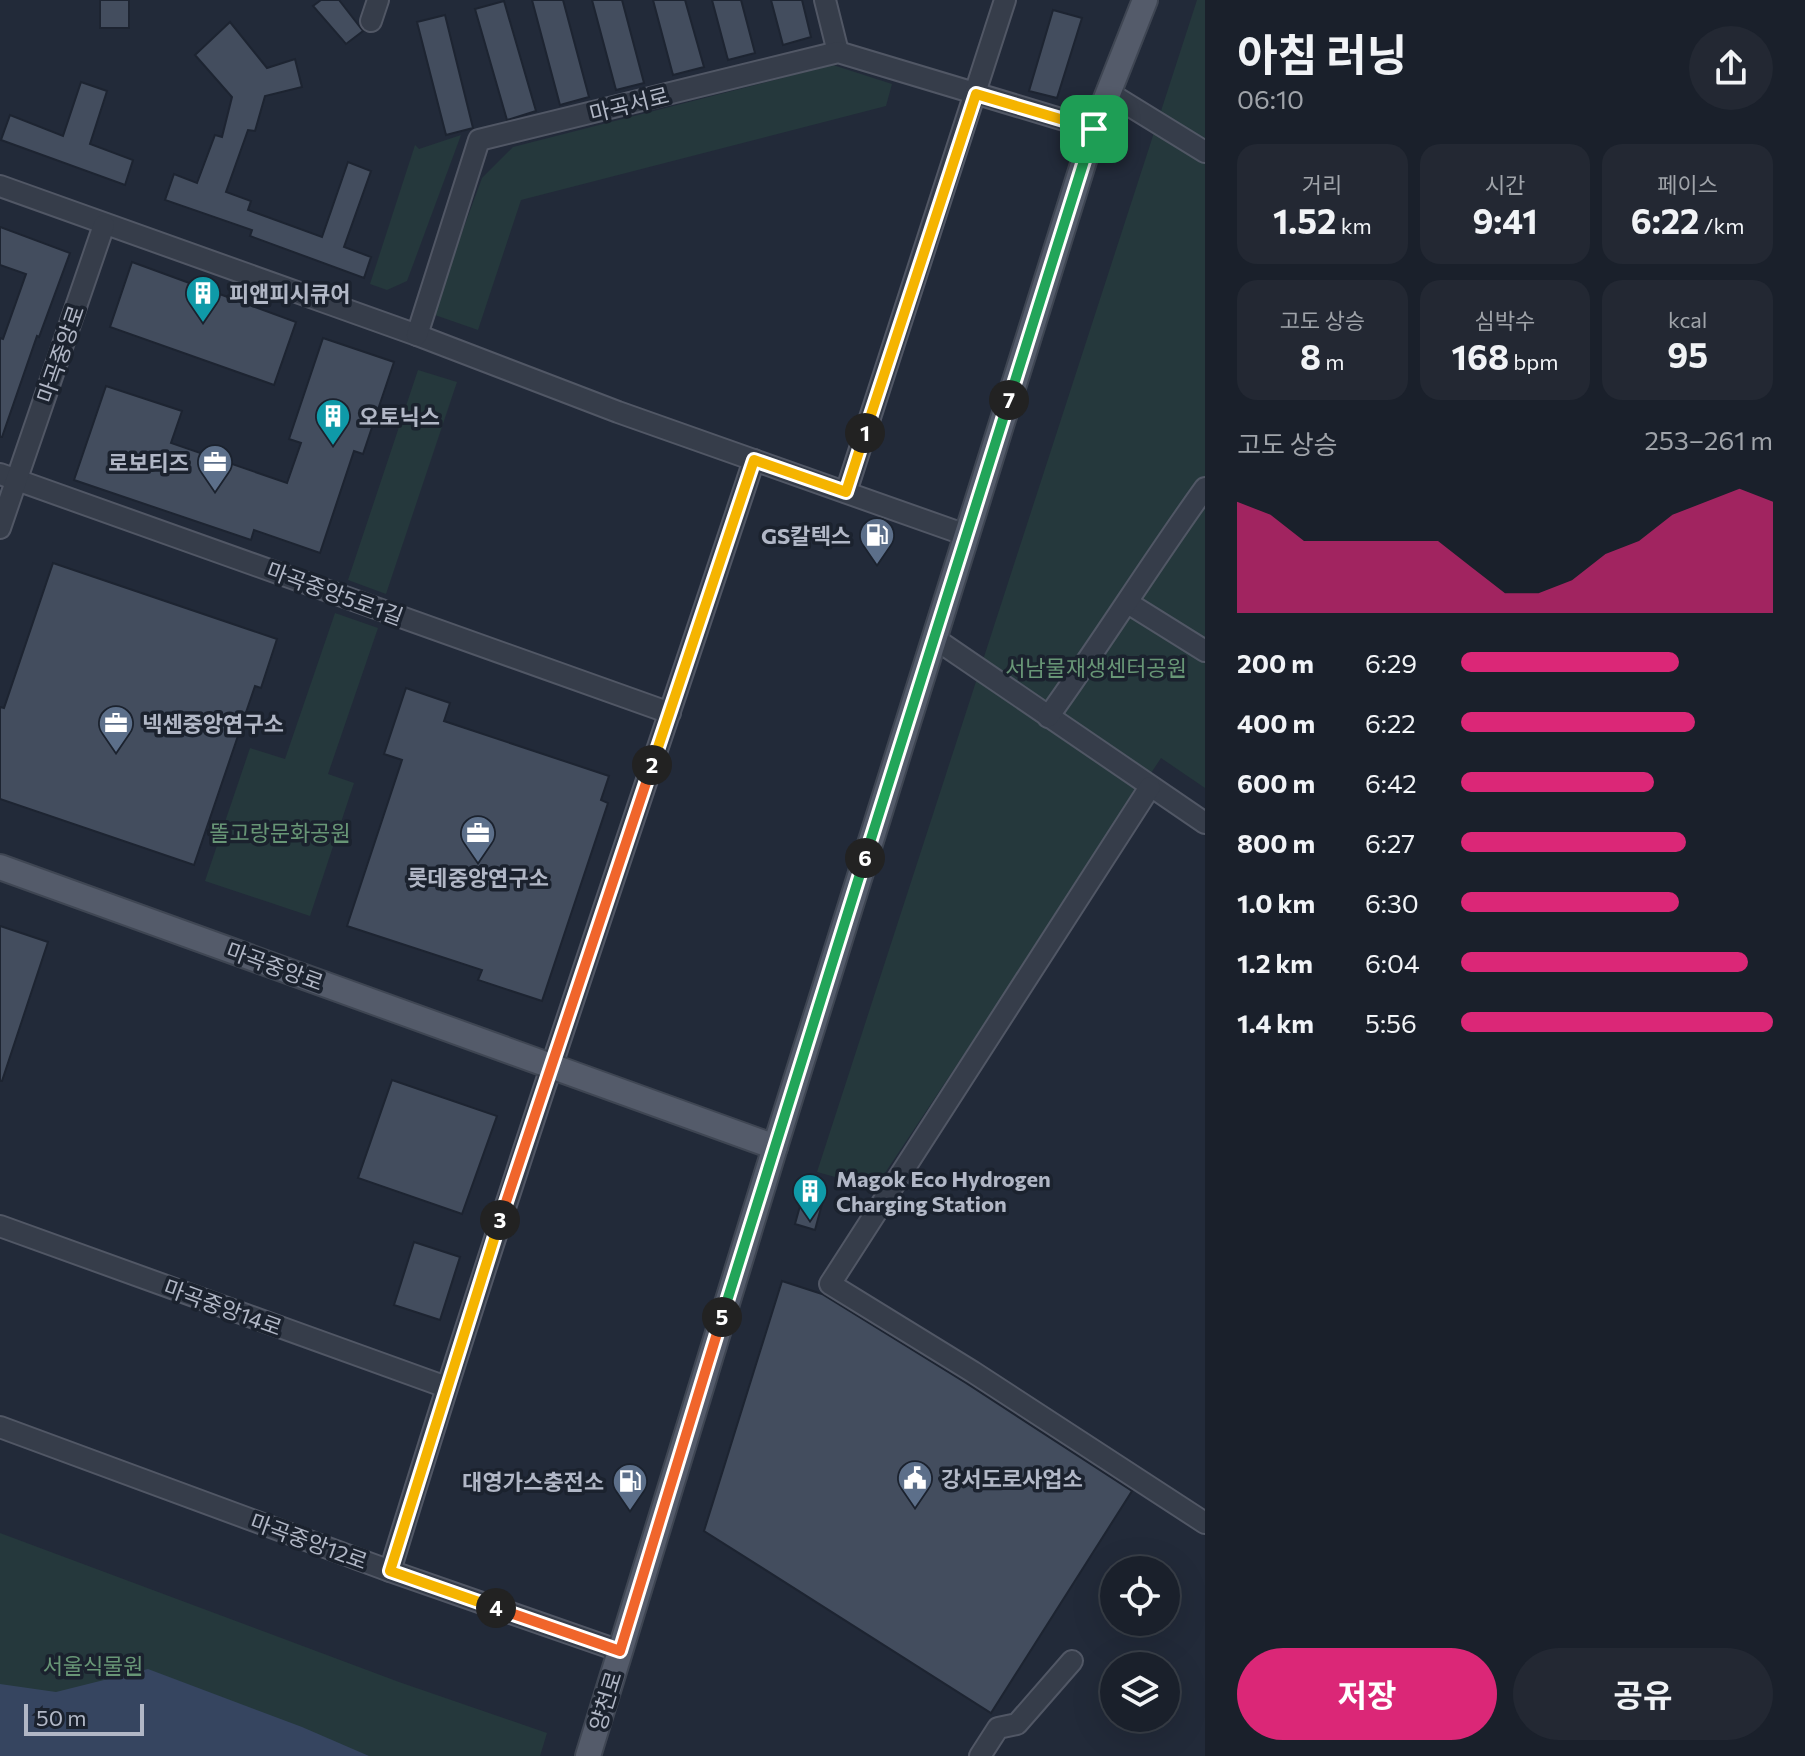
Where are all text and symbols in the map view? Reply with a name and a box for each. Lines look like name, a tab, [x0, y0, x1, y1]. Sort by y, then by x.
text: 아침 러닝	[1237, 26, 1407, 80]
button: share	[1689, 26, 1773, 110]
street label: 마곡서로	[586, 81, 672, 127]
text: 06:10	[1237, 83, 1304, 114]
pin	[1060, 95, 1128, 163]
icon: arrive	[1072, 107, 1116, 151]
text: 거리	[1302, 171, 1343, 198]
text: 시간	[1485, 171, 1525, 198]
text: 페이스	[1657, 171, 1718, 198]
text: 1.52	[1273, 199, 1336, 241]
text: 9:41	[1472, 199, 1538, 241]
text: 6:22	[1631, 199, 1699, 241]
text: km	[1336, 212, 1372, 239]
text: /km	[1699, 212, 1745, 239]
building icon: 피앤피시큐어	[184, 274, 222, 324]
place label: 피앤피시큐어	[229, 280, 350, 307]
street label: 마곡중앙로	[31, 302, 89, 406]
text: kcal	[1668, 306, 1707, 333]
text: 고도 상승	[1280, 307, 1365, 334]
text: 심박수	[1475, 307, 1535, 334]
text: 95	[1667, 333, 1708, 375]
text: 8	[1300, 335, 1321, 377]
text: 168	[1452, 335, 1509, 377]
text: m	[1321, 348, 1345, 375]
text: bpm	[1509, 348, 1558, 375]
pin: 7	[989, 380, 1029, 420]
text: 7	[1003, 386, 1015, 413]
building icon: 오토닉스	[314, 397, 352, 447]
place label: 오토닉스	[359, 403, 440, 430]
pin: 1	[845, 413, 885, 453]
text: 1	[860, 419, 870, 446]
text: 253–261 m	[1645, 424, 1773, 455]
text: 고도 상승	[1237, 428, 1338, 459]
office icon: 로보티즈	[196, 443, 234, 493]
place label: 로보티즈	[108, 449, 189, 476]
fuel station icon: GS칼텍스	[858, 516, 896, 566]
place label: GS칼텍스	[761, 522, 851, 549]
street label: 마곡중앙5로1길	[263, 556, 407, 630]
text: 200 m	[1237, 647, 1314, 678]
text: 6:29	[1365, 647, 1417, 678]
park label: 서남물재생센터공원	[1005, 654, 1187, 681]
office icon: 넥센중앙연구소	[97, 704, 135, 754]
text: 400 m	[1237, 707, 1315, 738]
text: 6:22	[1365, 707, 1416, 738]
place label: 넥센중앙연구소	[142, 710, 284, 737]
pin: 2	[632, 745, 672, 785]
text: 2	[646, 751, 658, 778]
text: 600 m	[1237, 767, 1315, 798]
text: 6:42	[1365, 767, 1417, 798]
office icon: 롯데중앙연구소	[459, 814, 497, 864]
park label: 똘고랑문화공원	[209, 819, 351, 846]
text: 800 m	[1237, 827, 1315, 858]
text: 6:27	[1365, 827, 1415, 858]
pin: 6	[845, 838, 885, 878]
text: 6	[858, 844, 872, 871]
place label: 롯데중앙연구소	[407, 864, 549, 891]
text: 1.0 km	[1237, 887, 1315, 918]
text: 6:30	[1365, 887, 1419, 918]
street label: 마곡중앙로	[223, 936, 327, 996]
text: 1.2 km	[1237, 947, 1313, 978]
text: 6:04	[1365, 947, 1419, 978]
text: 1.4 km	[1237, 1007, 1314, 1038]
text: 5:56	[1365, 1007, 1417, 1038]
place label: Magok Eco Hydrogen Charging Station	[836, 1165, 1051, 1217]
building icon: Magok Eco Hydrogen Charging Station	[791, 1172, 829, 1222]
pin: 3	[480, 1200, 520, 1240]
text: 3	[494, 1206, 506, 1233]
street label: 마곡중앙14로	[160, 1273, 286, 1341]
pin: 5	[702, 1297, 742, 1337]
text: 5	[716, 1303, 728, 1330]
public building icon: 강서도로사업소	[896, 1459, 934, 1509]
fuel station icon: 대영가스충전소	[611, 1462, 649, 1512]
place label: 강서도로사업소	[941, 1465, 1083, 1492]
place label: 대영가스충전소	[462, 1468, 604, 1495]
street label: 마곡중앙12로	[247, 1507, 371, 1575]
map controls	[1100, 1556, 1180, 1732]
button: locate	[1100, 1556, 1180, 1636]
pin: 4	[476, 1588, 516, 1628]
text: 4	[489, 1594, 503, 1621]
button: 저장	[1237, 1648, 1497, 1740]
button: 공유	[1513, 1648, 1773, 1740]
park label: 서울식물원	[42, 1652, 144, 1679]
button: layers	[1100, 1652, 1180, 1732]
street label: 양천로	[583, 1668, 627, 1734]
scale bar	[24, 1700, 144, 1736]
text: 50 m	[36, 1704, 86, 1731]

